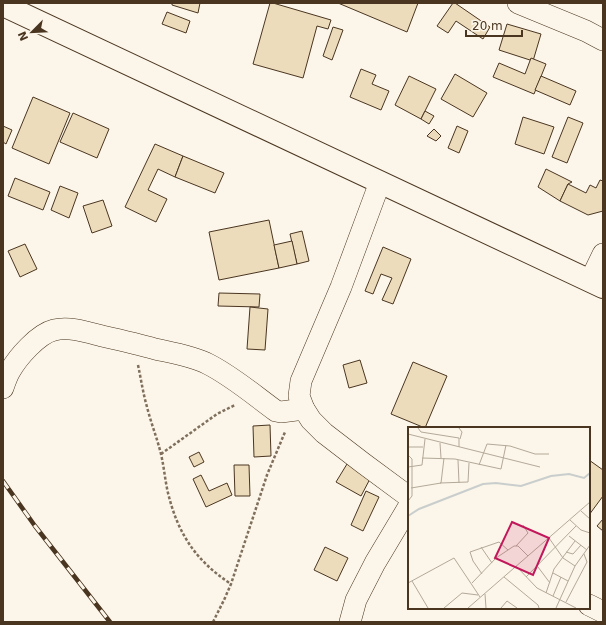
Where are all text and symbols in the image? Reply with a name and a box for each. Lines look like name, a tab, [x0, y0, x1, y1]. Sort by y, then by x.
north arrow	[12, 12, 52, 52]
scale bar	[466, 12, 522, 38]
text: 20 m	[472, 19, 503, 33]
text: N	[16, 29, 31, 43]
inset map	[408, 427, 590, 609]

